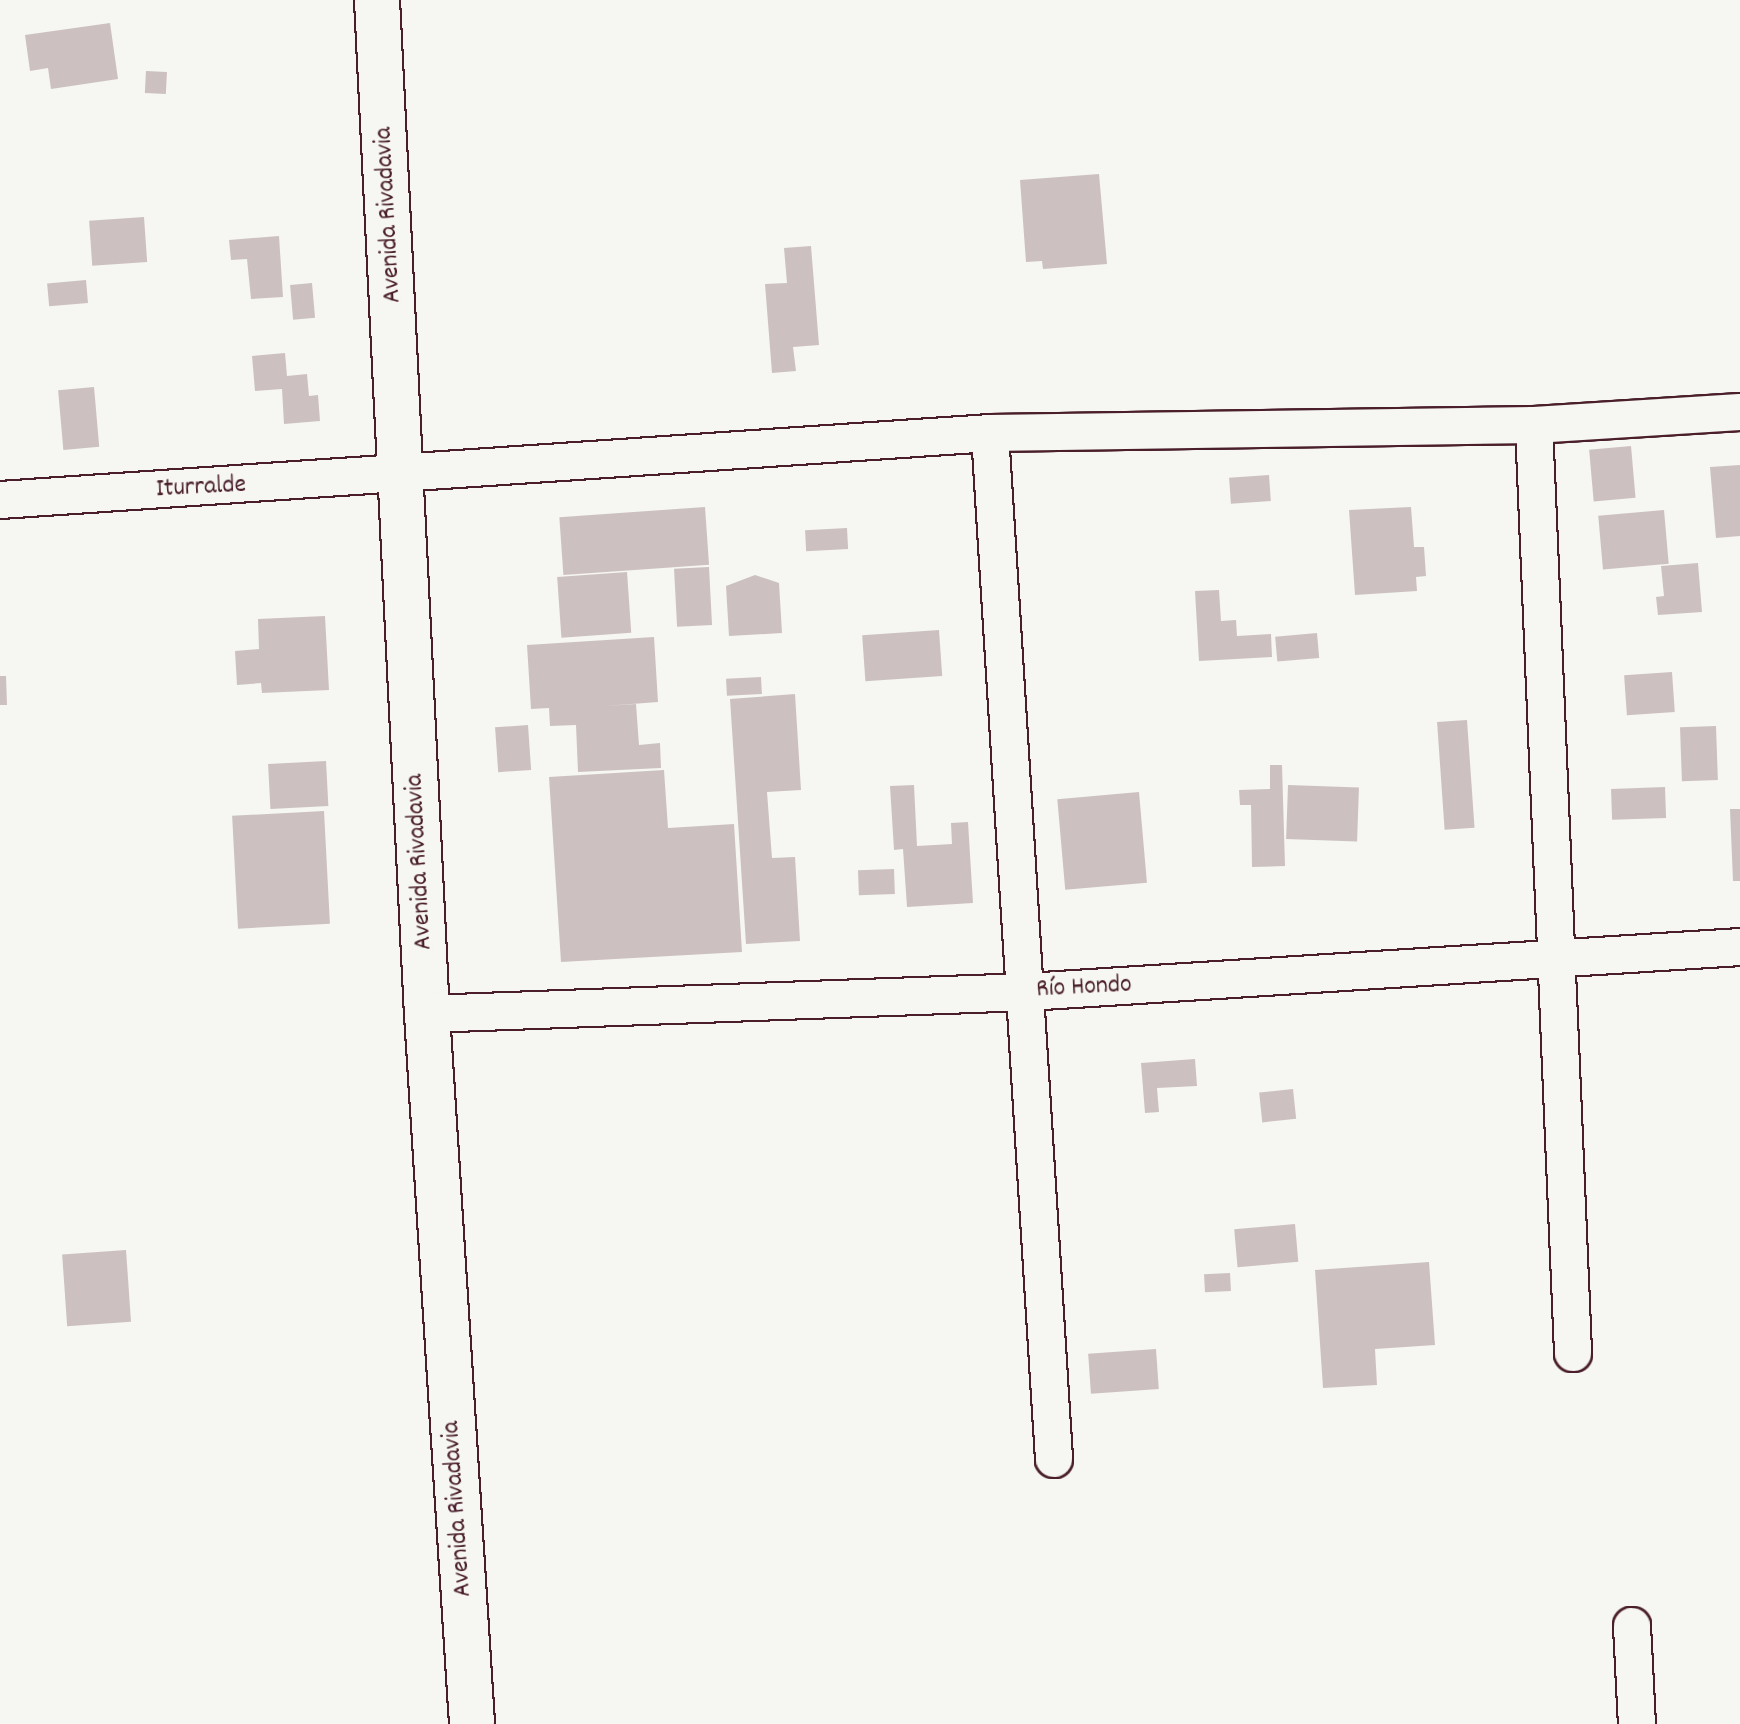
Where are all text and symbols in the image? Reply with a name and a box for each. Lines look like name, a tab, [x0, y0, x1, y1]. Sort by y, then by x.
street label: Avenida Rivadavia	[369, 126, 409, 304]
street label: Iturralde	[155, 470, 247, 506]
street label: Avenida Rivadavia	[400, 773, 440, 951]
street label: Río Hondo	[1035, 970, 1133, 1006]
street label: Avenida Rivadavia	[436, 1420, 480, 1598]

